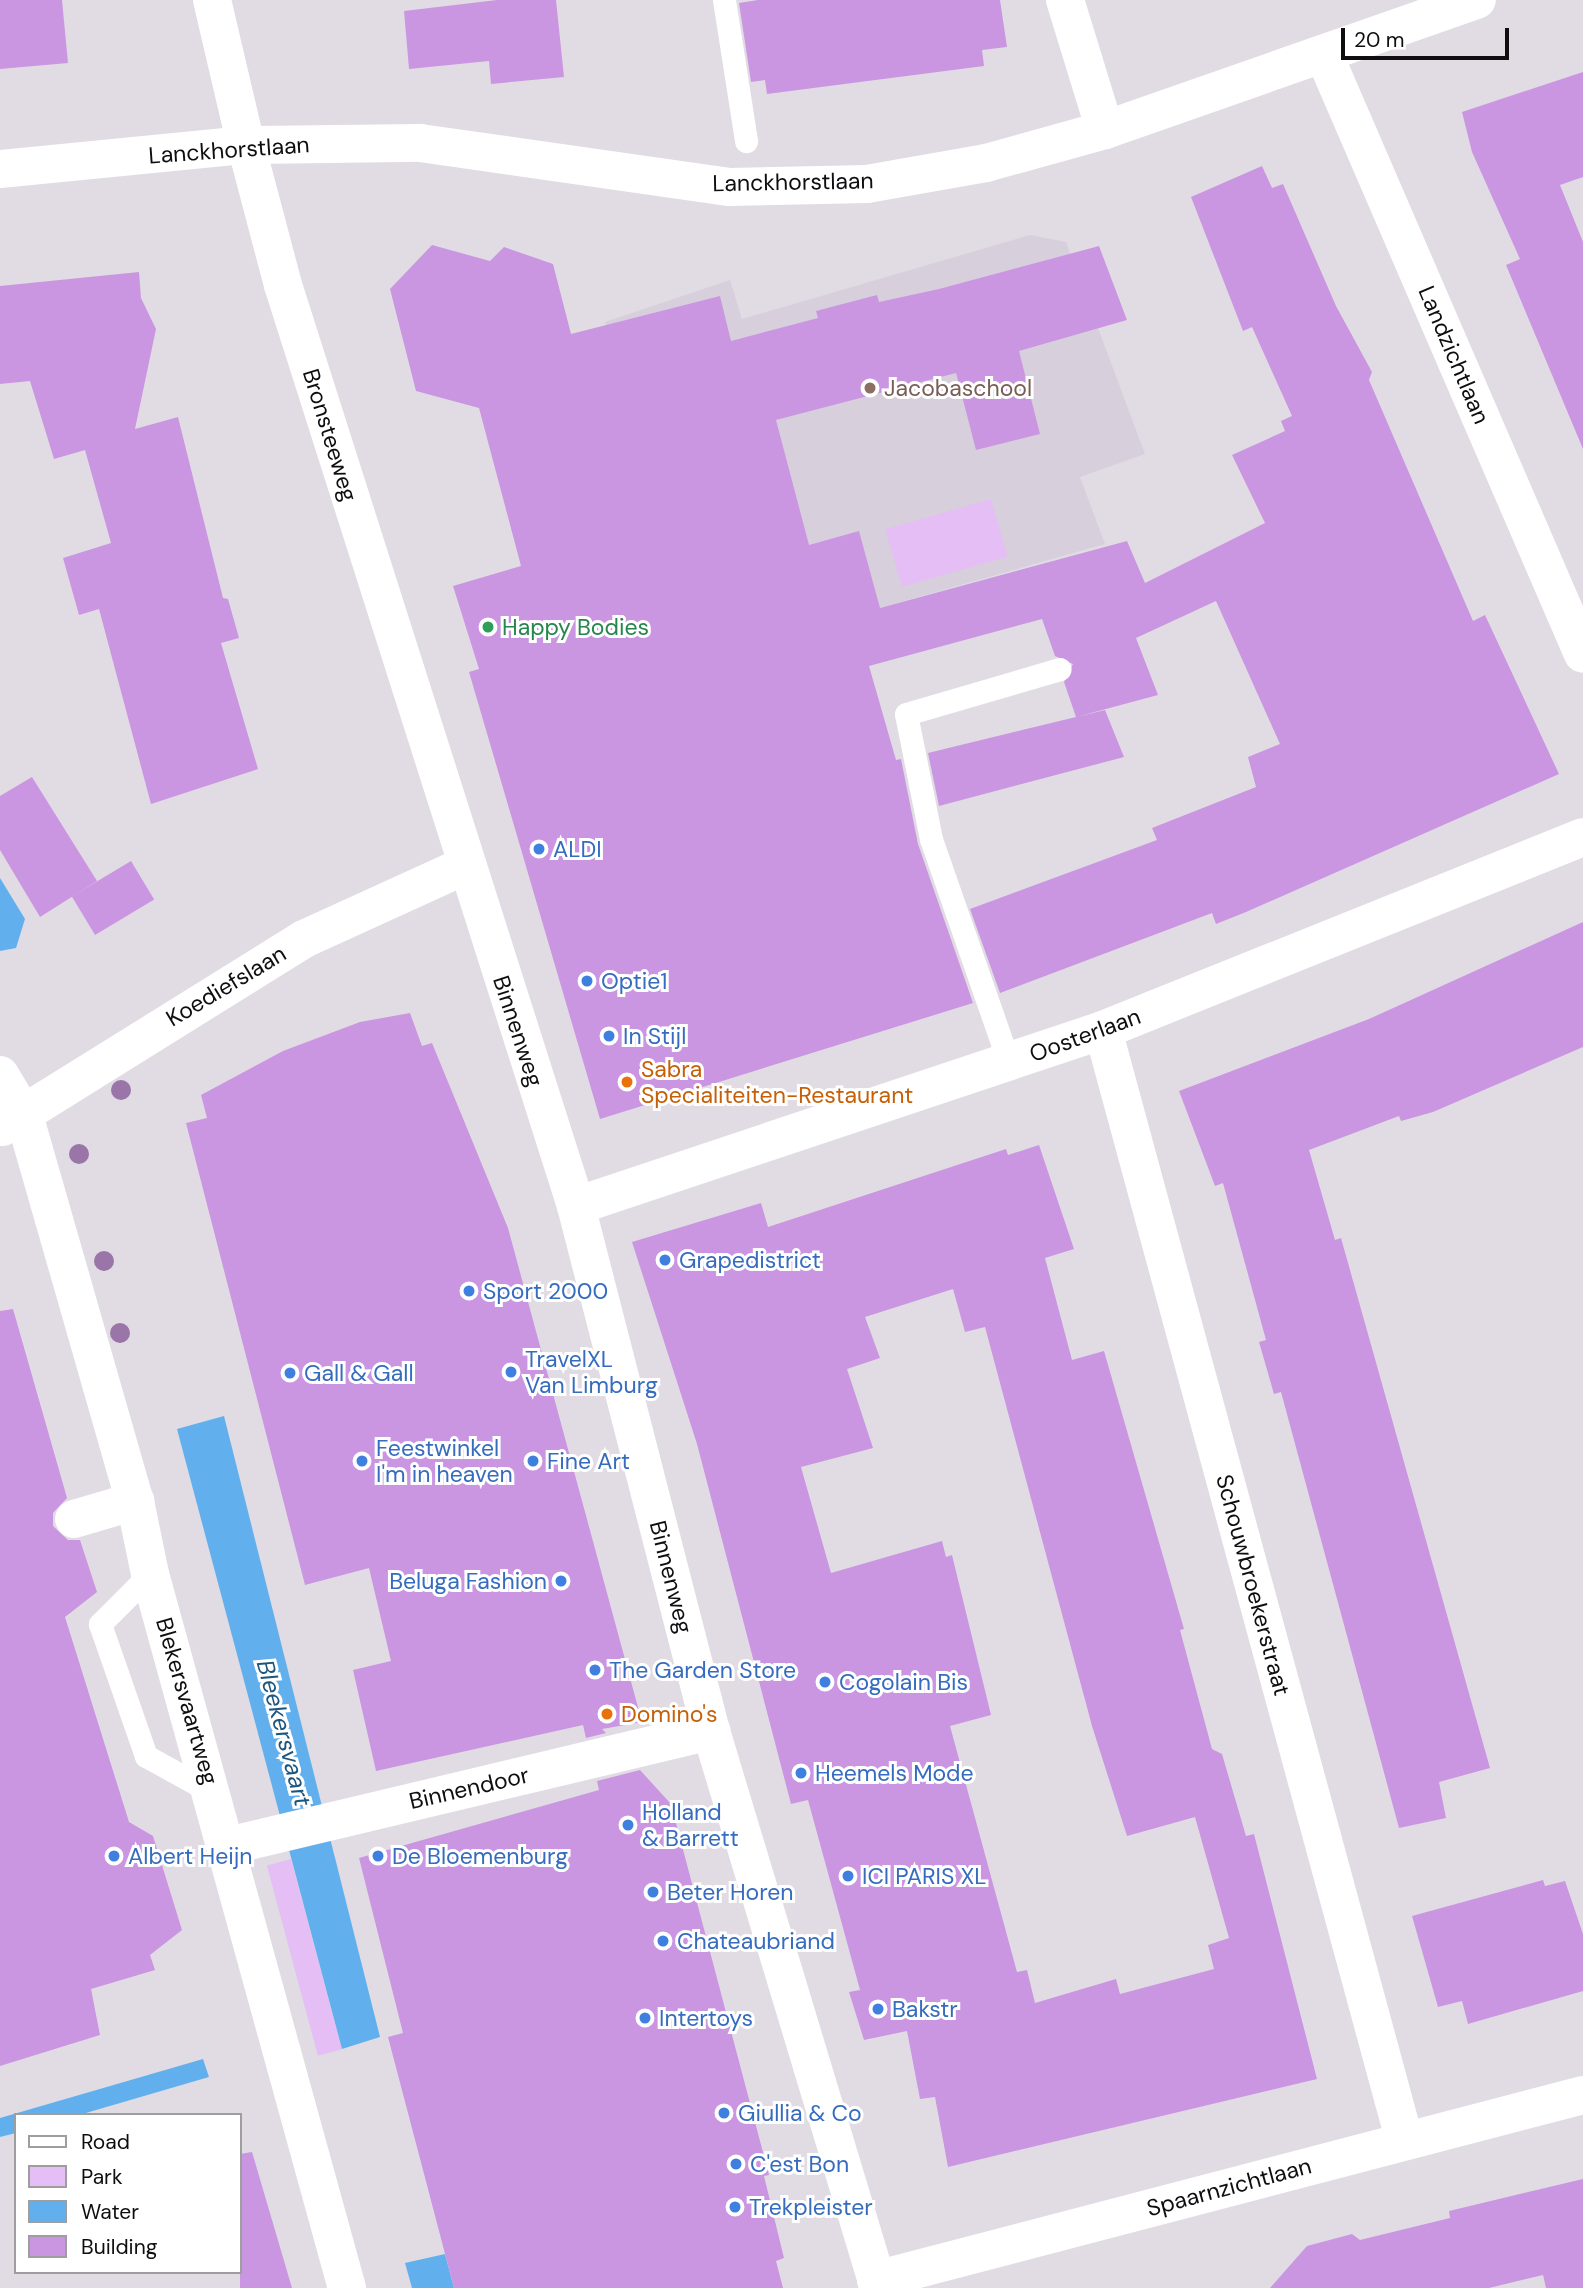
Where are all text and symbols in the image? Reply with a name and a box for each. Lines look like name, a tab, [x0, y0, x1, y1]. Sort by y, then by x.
scale bar	[1345, 14, 1513, 58]
text: 20 m	[1354, 26, 1405, 54]
street label: Lanckhorstlaan	[148, 131, 310, 169]
street label: Lanckhorstlaan	[712, 167, 874, 197]
street label: Landzichtlaan	[1413, 282, 1495, 428]
street label: Bronsteeweg	[297, 365, 363, 505]
place label: Jacobaschool	[884, 374, 1032, 402]
marker: Jacobaschool	[862, 380, 878, 396]
place label: Happy Bodies	[502, 613, 649, 641]
marker: Happy Bodies	[480, 619, 496, 635]
place label: ALDI	[553, 835, 602, 863]
marker: ALDI	[531, 841, 547, 857]
street label: Koediefslaan	[161, 939, 291, 1033]
place label: Optie1	[601, 967, 668, 995]
street label: Binnenweg	[487, 972, 549, 1090]
marker: Optie1	[579, 973, 595, 989]
street label: Oosterlaan	[1026, 1002, 1144, 1068]
place label: In Stijl	[623, 1022, 686, 1050]
marker: In Stijl	[601, 1028, 617, 1044]
place label: Sabra Specialiteiten-Restaurant	[641, 1055, 913, 1109]
marker: Sabra Specialiteiten-Restaurant	[619, 1074, 635, 1090]
place label: Grapedistrict	[679, 1246, 821, 1274]
marker: Grapedistrict	[657, 1252, 673, 1268]
place label: Sport 2000	[483, 1277, 608, 1305]
marker: Sport 2000	[461, 1283, 477, 1299]
place label: TravelXL Van Limburg	[525, 1345, 658, 1399]
place label: Gall & Gall	[304, 1359, 414, 1387]
marker: TravelXL Van Limburg	[503, 1364, 519, 1380]
marker: Gall & Gall	[282, 1365, 298, 1381]
place label: Feestwinkel I'm in heaven	[376, 1434, 513, 1488]
place label: Fine Art	[547, 1447, 630, 1475]
marker: Feestwinkel I'm in heaven	[354, 1453, 370, 1469]
marker: Fine Art	[525, 1453, 541, 1469]
street label: Schouwbroekerstraat	[1210, 1471, 1296, 1699]
street label: Binnenweg	[644, 1518, 698, 1636]
place label: Beluga Fashion	[389, 1567, 547, 1595]
marker: Beluga Fashion	[553, 1573, 569, 1589]
street label: Blekersvaartweg	[150, 1614, 224, 1788]
place label: The Garden Store	[609, 1656, 796, 1684]
water label: Bleekersvaart	[251, 1657, 317, 1809]
marker: The Garden Store	[587, 1662, 603, 1678]
place label: Cogolain Bis	[839, 1668, 968, 1696]
marker: Cogolain Bis	[817, 1674, 833, 1690]
place label: Domino's	[621, 1700, 718, 1728]
marker: Domino's	[599, 1706, 615, 1722]
place label: Heemels Mode	[815, 1759, 974, 1787]
street label: Binnendoor	[406, 1761, 532, 1815]
marker: Heemels Mode	[793, 1765, 809, 1781]
place label: Holland & Barrett	[642, 1798, 739, 1852]
marker: Holland & Barrett	[620, 1817, 636, 1833]
place label: Albert Heijn	[128, 1842, 253, 1870]
place label: De Bloemenburg	[392, 1842, 568, 1870]
marker: Albert Heijn	[106, 1848, 122, 1864]
marker: De Bloemenburg	[370, 1848, 386, 1864]
place label: ICI PARIS XL	[862, 1862, 986, 1890]
marker: ICI PARIS XL	[840, 1868, 856, 1884]
place label: Beter Horen	[667, 1878, 794, 1906]
marker: Beter Horen	[645, 1884, 661, 1900]
place label: Chateaubriand	[677, 1927, 835, 1955]
marker: Chateaubriand	[655, 1933, 671, 1949]
place label: Bakstr	[892, 1995, 958, 2023]
marker: Bakstr	[870, 2001, 886, 2017]
place label: Intertoys	[659, 2004, 753, 2032]
marker: Intertoys	[637, 2010, 653, 2026]
place label: Giullia & Co	[738, 2099, 862, 2127]
marker: Giullia & Co	[716, 2105, 732, 2121]
legend	[14, 2113, 242, 2274]
text: Road	[81, 2128, 130, 2156]
place label: C'est Bon	[750, 2150, 849, 2178]
street label: Spaarnzichtlaan	[1144, 2152, 1314, 2222]
marker: C'est Bon	[728, 2156, 744, 2172]
text: Park	[81, 2163, 122, 2191]
place label: Trekpleister	[749, 2193, 873, 2221]
text: Water	[81, 2198, 139, 2226]
marker: Trekpleister	[727, 2199, 743, 2215]
text: Building	[81, 2233, 157, 2261]

